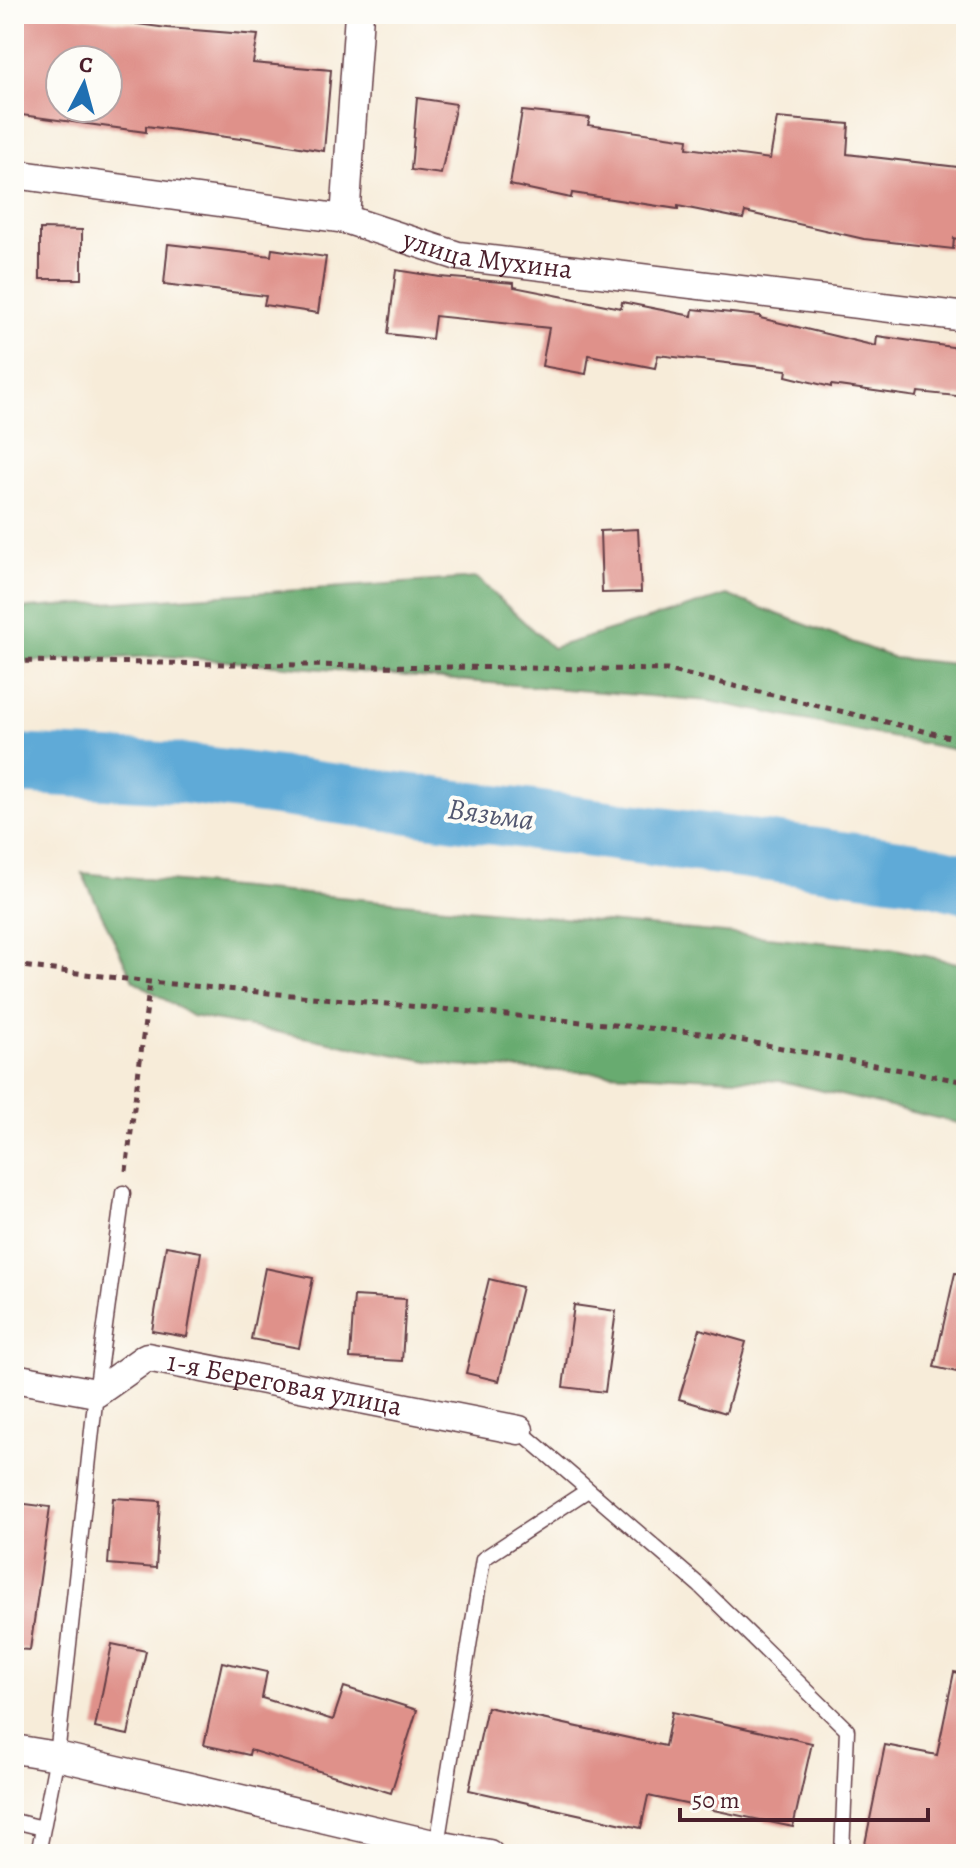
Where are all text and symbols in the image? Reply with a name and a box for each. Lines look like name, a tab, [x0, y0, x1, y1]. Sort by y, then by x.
north arrow	[44, 44, 124, 124]
text: С	[78, 49, 94, 81]
street label: улица Мухина	[397, 220, 575, 289]
water label: Вязьма	[445, 788, 537, 840]
street label: 1-я Береговая улица	[164, 1342, 405, 1426]
scale bar	[680, 1772, 928, 1822]
text: 50 m	[692, 1784, 740, 1816]

